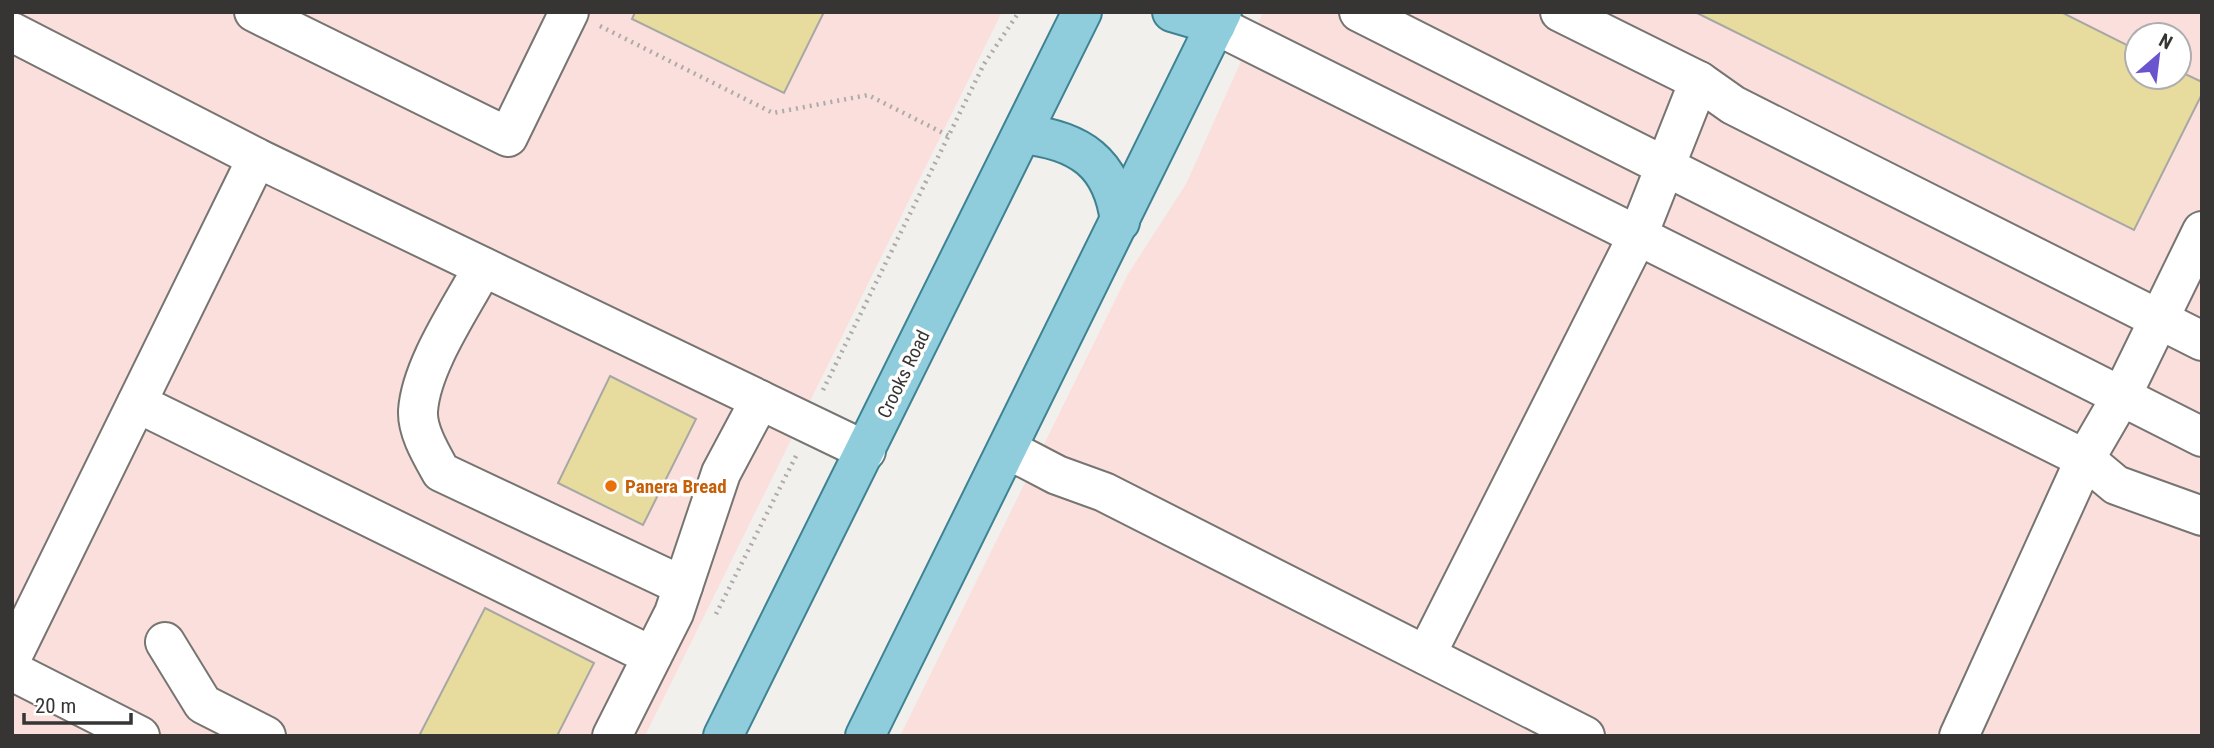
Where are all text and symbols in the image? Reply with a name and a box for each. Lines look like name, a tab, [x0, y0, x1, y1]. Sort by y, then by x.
north arrow	[2123, 21, 2193, 91]
text: N	[2155, 29, 2176, 54]
street label: Crooks Road	[872, 326, 935, 422]
place label: Panera Bread	[625, 475, 727, 498]
marker: Panera Bread	[603, 478, 619, 494]
scale bar	[24, 682, 131, 726]
text: 20 m	[35, 694, 76, 718]

